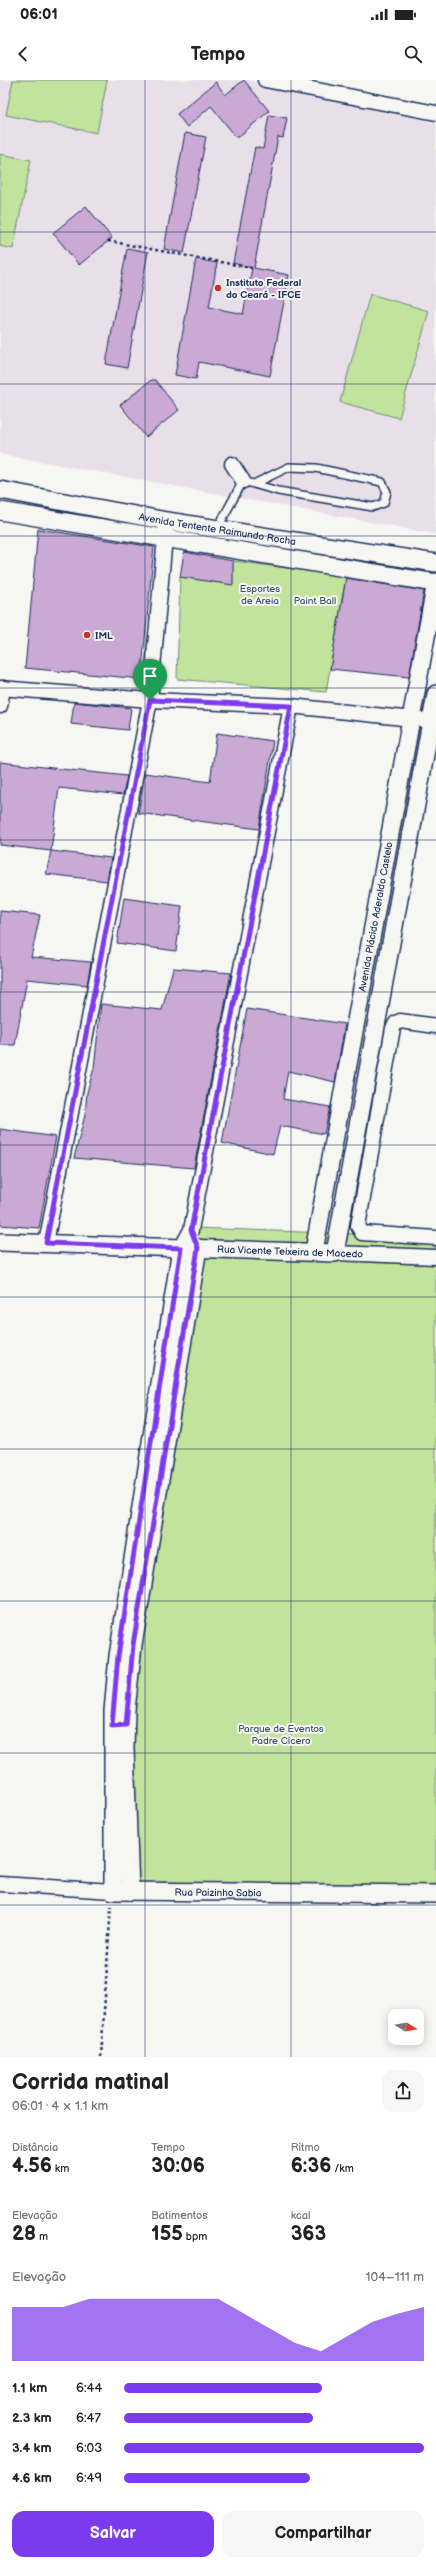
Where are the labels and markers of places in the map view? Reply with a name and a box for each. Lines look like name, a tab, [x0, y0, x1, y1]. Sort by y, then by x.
place label: Instituto Federal do Ceará - IFCE	[226, 277, 301, 301]
marker: Instituto Federal do Ceará - IFCE	[213, 283, 223, 293]
marker: IML	[82, 630, 92, 640]
place label: IML	[95, 630, 113, 642]
pin	[133, 659, 167, 700]

